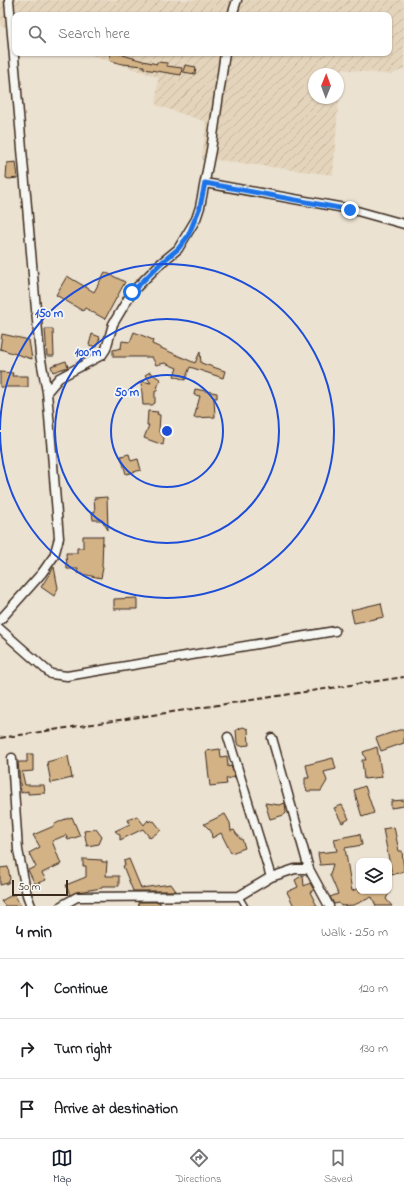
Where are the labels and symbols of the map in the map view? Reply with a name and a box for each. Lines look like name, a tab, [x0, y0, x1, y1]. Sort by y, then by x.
north arrow	[308, 68, 344, 104]
route end	[341, 201, 359, 219]
route start	[123, 283, 141, 301]
text: 150 m	[35, 305, 64, 323]
text: 100 m	[75, 344, 102, 362]
text: 50 m	[115, 384, 140, 402]
centre of rings	[160, 424, 174, 438]
scale bar	[12, 878, 68, 897]

